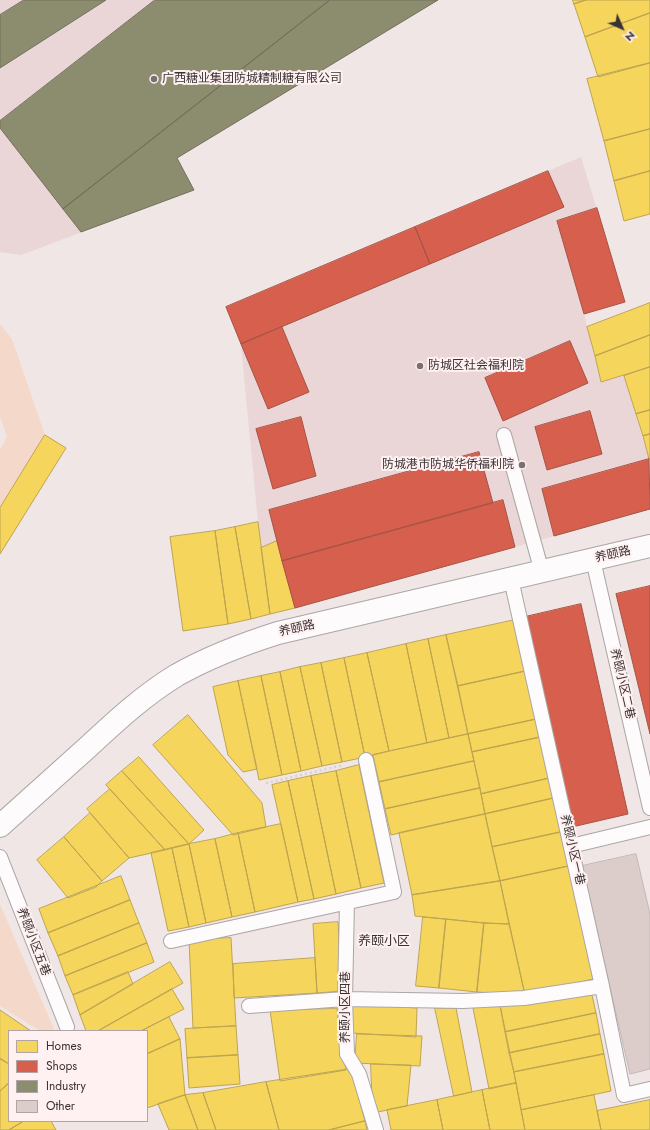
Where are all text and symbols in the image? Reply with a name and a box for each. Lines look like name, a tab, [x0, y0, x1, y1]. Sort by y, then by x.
north arrow	[602, 8, 642, 48]
text: N	[622, 28, 639, 45]
place label: 广西糖业集团防城精制糖有限公司	[162, 72, 342, 86]
marker: 广西糖业集团防城精制糖有限公司	[149, 74, 159, 84]
place label: 防城区社会福利院	[428, 359, 524, 373]
marker: 防城区社会福利院	[415, 361, 425, 371]
place label: 防城港市防城华侨福利院	[382, 458, 514, 472]
marker: 防城港市防城华侨福利院	[517, 460, 527, 470]
street label: 养颐路	[594, 544, 632, 566]
street label: 养颐路	[278, 618, 316, 640]
street label: 养颐小区二巷	[607, 647, 637, 721]
street label: 养颐小区一巷	[557, 813, 587, 887]
street label: 养颐小区五巷	[13, 906, 53, 978]
district label: 养颐小区	[358, 934, 410, 950]
street label: 养颐小区四巷	[339, 971, 353, 1043]
legend	[8, 1030, 148, 1122]
text: Homes	[46, 1037, 82, 1055]
text: Shops	[46, 1057, 77, 1075]
text: Industry	[46, 1077, 86, 1095]
text: Other	[46, 1097, 75, 1115]

